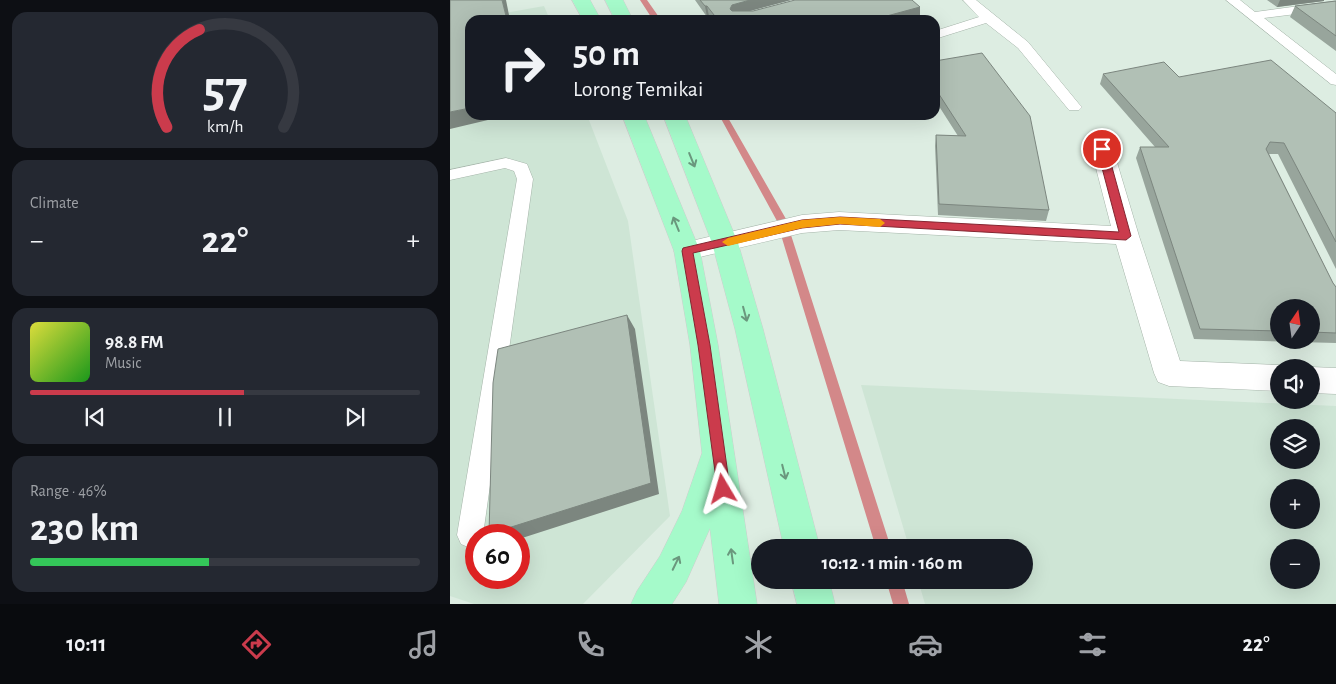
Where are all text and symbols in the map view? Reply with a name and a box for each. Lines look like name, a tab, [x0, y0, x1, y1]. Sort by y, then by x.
icon: right	[490, 35, 555, 100]
text: 50 m	[573, 37, 640, 72]
text: 57	[203, 64, 247, 116]
text: Lorong Temikai	[573, 78, 703, 100]
text: km/h	[207, 118, 243, 136]
pin	[1081, 128, 1123, 170]
icon: arrive	[1088, 135, 1116, 163]
one-way arrow	[688, 152, 698, 167]
text: Climate	[30, 195, 79, 211]
one-way arrow	[671, 216, 680, 232]
text: 22°	[202, 222, 248, 260]
text: −	[30, 227, 43, 255]
text: +	[407, 227, 420, 255]
north arrow	[1270, 299, 1320, 349]
map controls	[1270, 299, 1320, 589]
one-way arrow	[740, 305, 750, 321]
text: 98.8 FM	[105, 333, 164, 352]
text: Music	[105, 355, 141, 371]
button: sound	[1270, 359, 1320, 409]
icon: previous	[81, 403, 109, 431]
icon: pause	[211, 403, 239, 431]
icon: next	[341, 403, 369, 431]
button: layers	[1270, 419, 1320, 469]
position arrow	[696, 462, 748, 514]
one-way arrow	[780, 463, 789, 479]
button: +	[1270, 479, 1320, 529]
text: Range · 46%	[30, 483, 107, 499]
text: 230 km	[30, 510, 139, 548]
speed limit sign: 60	[465, 524, 530, 589]
button: −	[1270, 539, 1320, 589]
one-way arrow	[727, 548, 737, 564]
text: 10:12 · 1 min · 160 m	[821, 554, 963, 573]
one-way arrow	[672, 556, 681, 571]
icon: directions	[239, 627, 274, 662]
icon: music	[406, 627, 441, 662]
icon: phone	[573, 627, 608, 662]
icon: climate	[741, 627, 776, 662]
icon: car	[908, 627, 943, 662]
icon: filters	[1075, 627, 1110, 662]
text: 10:11	[66, 633, 106, 655]
text: 22°	[1243, 633, 1270, 655]

